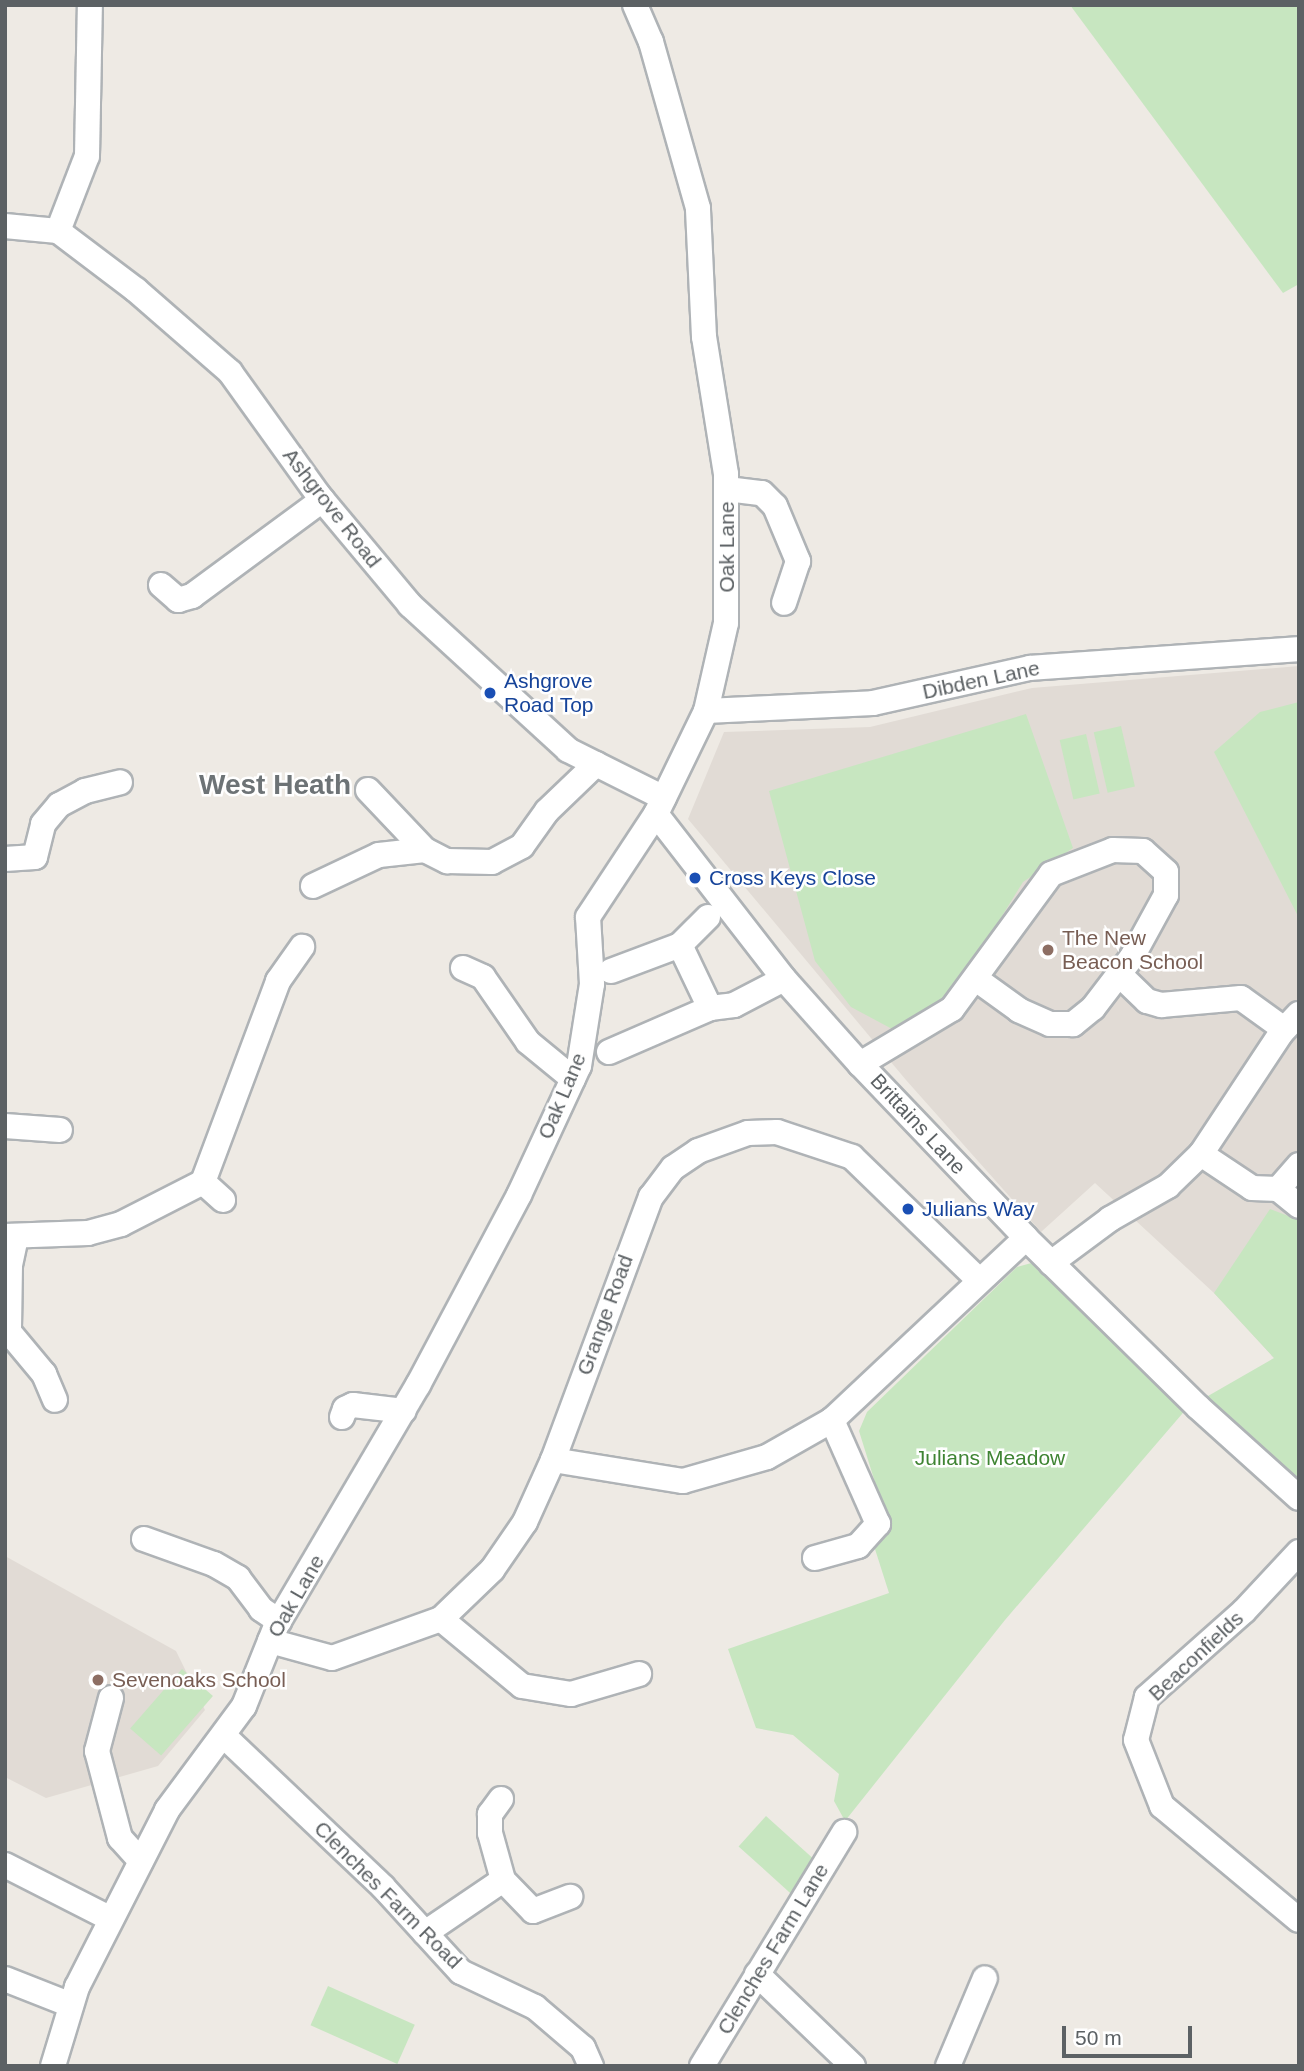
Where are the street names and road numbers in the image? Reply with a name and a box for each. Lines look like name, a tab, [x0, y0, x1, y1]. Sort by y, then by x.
street label: Ashgrove Road	[278, 443, 386, 573]
street label: Oak Lane	[714, 501, 740, 593]
street label: Dibden Lane	[920, 655, 1042, 705]
street label: Oak Lane	[533, 1049, 591, 1143]
street label: Brittains Lane	[865, 1068, 971, 1180]
street label: Grange Road	[572, 1251, 638, 1379]
street label: Oak Lane	[262, 1550, 330, 1642]
street label: Beaconfields	[1143, 1606, 1249, 1706]
street label: Clenches Farm Road	[309, 1816, 467, 1974]
street label: Clenches Farm Lane	[712, 1859, 834, 2039]

